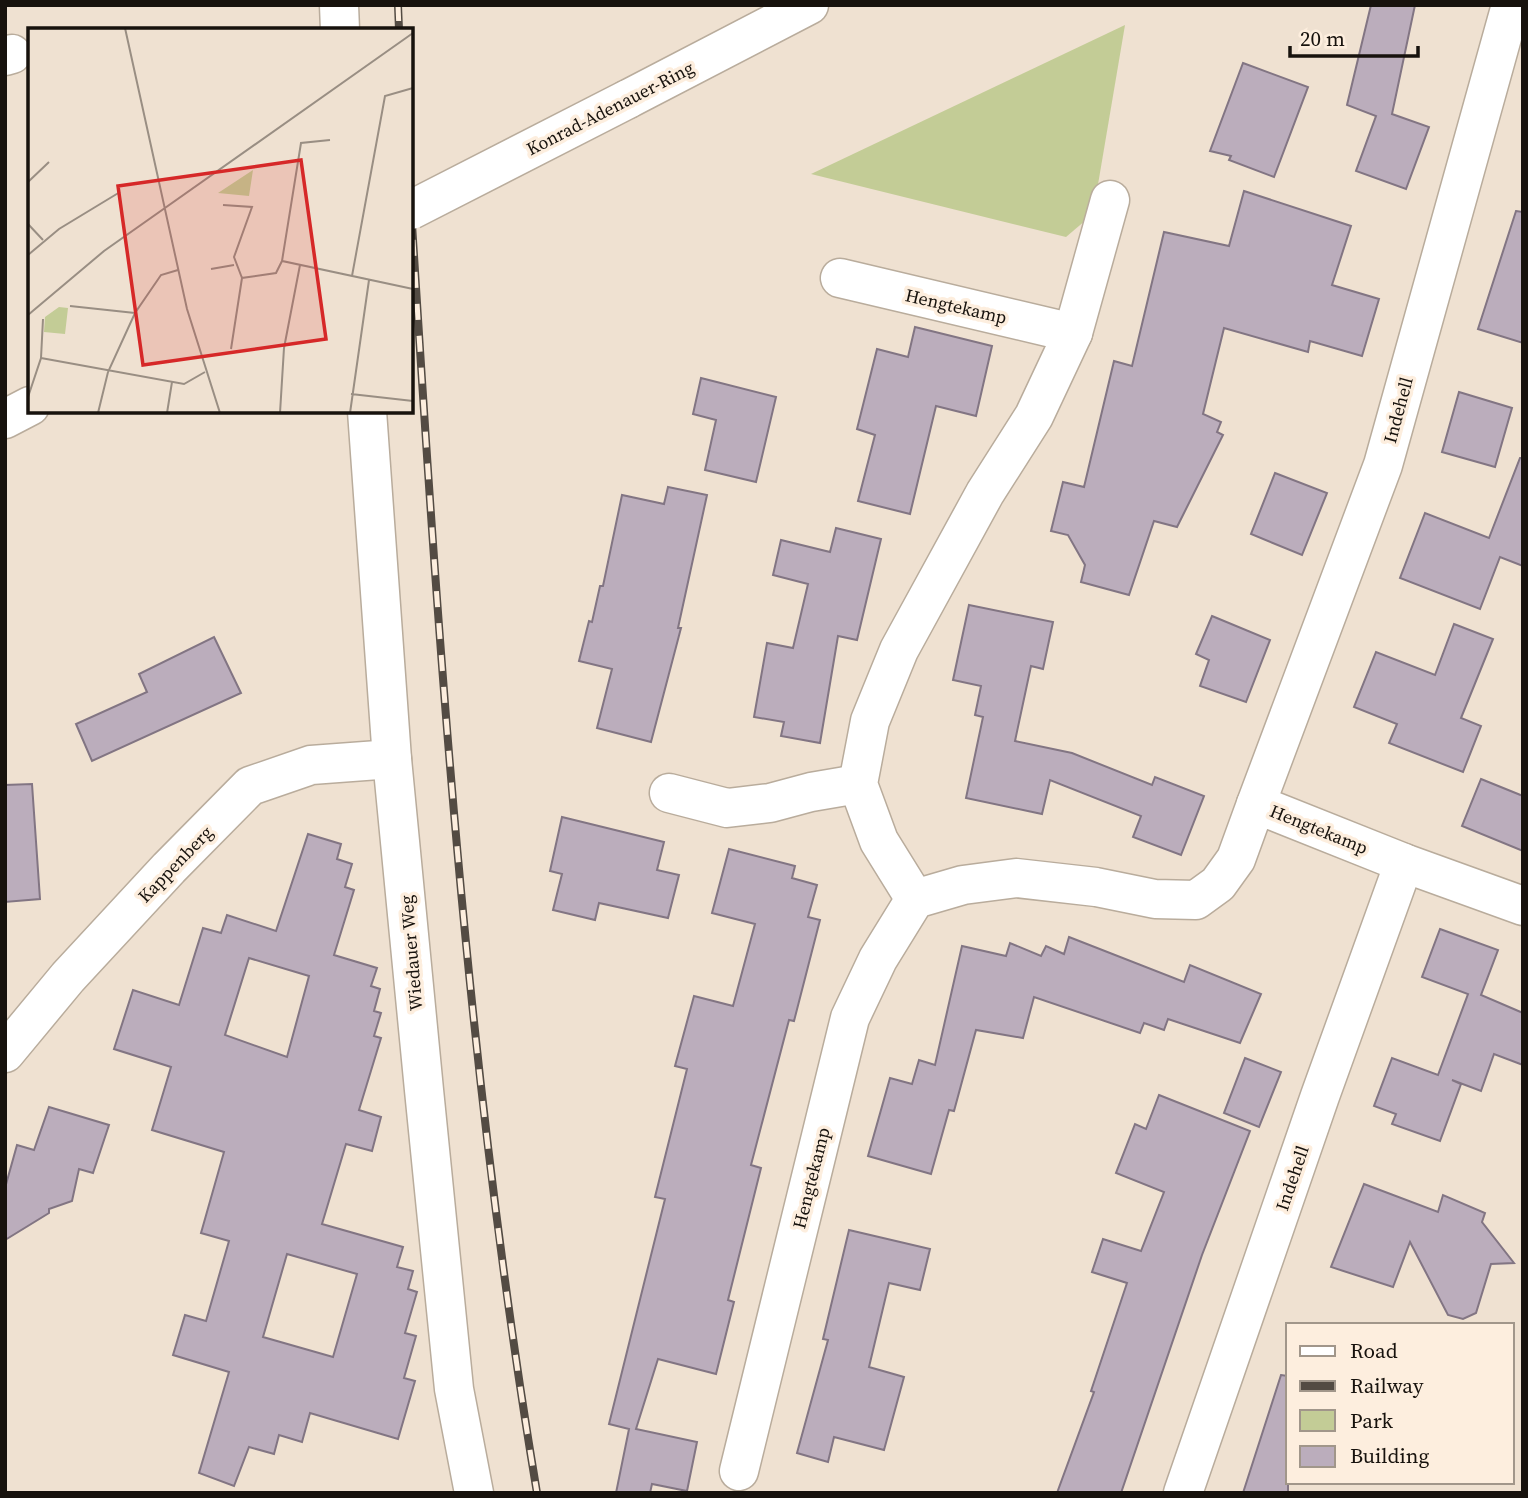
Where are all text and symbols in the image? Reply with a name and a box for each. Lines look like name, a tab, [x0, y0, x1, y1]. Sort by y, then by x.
scale bar	[1290, 14, 1418, 58]
text: 20 m	[1300, 24, 1345, 53]
inset map	[28, 28, 413, 413]
street label: Konrad-Adenauer-Ring	[522, 55, 698, 161]
street label: Hengtekamp	[903, 282, 1009, 330]
street label: Indehell	[1377, 374, 1419, 446]
street label: Hengtekamp	[1266, 798, 1372, 860]
street label: Kappenberg	[132, 820, 218, 908]
street label: Wiedauer Weg	[393, 894, 429, 1012]
street label: Hengtekamp	[786, 1125, 836, 1231]
street label: Indehell	[1269, 1142, 1315, 1214]
legend	[1286, 1323, 1514, 1484]
text: Road	[1350, 1336, 1398, 1365]
text: Railway	[1350, 1371, 1424, 1400]
text: Park	[1350, 1406, 1394, 1435]
text: Building	[1350, 1441, 1429, 1470]

